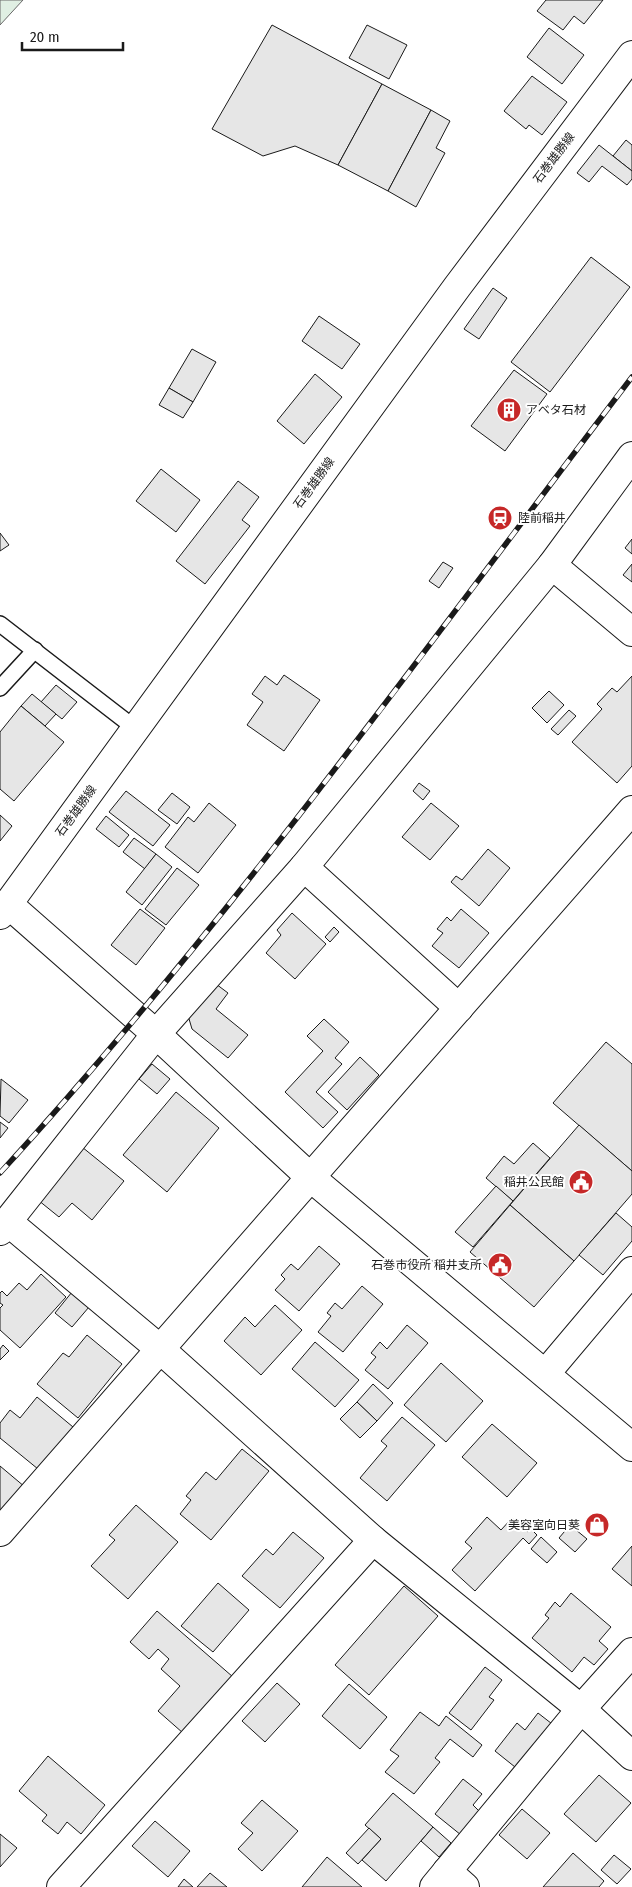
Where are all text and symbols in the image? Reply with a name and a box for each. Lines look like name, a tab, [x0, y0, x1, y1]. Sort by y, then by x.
scale bar	[22, 20, 124, 52]
text: 20 m	[30, 28, 60, 46]
street label: 石巻雄勝線	[530, 130, 578, 186]
building icon: アベタ石材	[496, 397, 522, 423]
place label: アベタ石材	[526, 403, 586, 417]
street label: 石巻雄勝線	[291, 455, 337, 511]
station icon: 陸前稲井	[487, 505, 513, 531]
place label: 陸前稲井	[518, 511, 566, 525]
street label: 石巻雄勝線	[53, 783, 99, 839]
public building icon: 稲井公民館	[568, 1169, 594, 1195]
place label: 稲井公民館	[504, 1175, 564, 1189]
public building icon: 石巻市役所 稲井支所	[487, 1252, 513, 1278]
place label: 石巻市役所 稲井支所	[371, 1258, 482, 1272]
shop icon: 美容室向日葵	[584, 1512, 610, 1538]
place label: 美容室向日葵	[508, 1518, 580, 1532]

